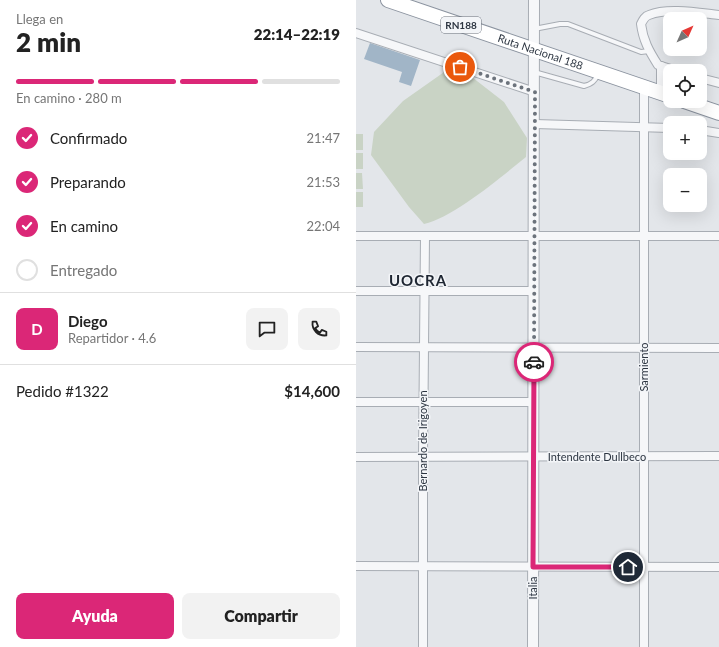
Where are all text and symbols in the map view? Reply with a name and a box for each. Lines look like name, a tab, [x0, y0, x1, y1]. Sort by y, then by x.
text: Llega en	[16, 11, 63, 27]
north arrow	[663, 12, 707, 56]
map controls	[663, 12, 707, 212]
road number: RN188	[441, 17, 481, 33]
text: 22:14–22:19	[254, 25, 340, 43]
text: 2 min	[16, 26, 81, 58]
street label: Ruta Nacional 188	[496, 31, 585, 72]
pin	[443, 50, 477, 84]
icon: bag	[449, 56, 471, 78]
button: locate	[663, 64, 707, 108]
text: En camino · 280 m	[16, 90, 122, 106]
button: +	[663, 116, 707, 160]
icon: check	[16, 127, 38, 149]
text: Confirmado	[50, 129, 127, 147]
text: 21:47	[307, 130, 340, 146]
button: −	[663, 168, 707, 212]
icon: check	[16, 171, 38, 193]
text: Preparando	[50, 173, 126, 191]
text: 21:53	[307, 174, 340, 190]
icon: check	[16, 215, 38, 237]
text: En camino	[50, 217, 118, 235]
text: 22:04	[307, 218, 340, 234]
text: Entregado	[50, 261, 117, 279]
district label: UOCRA	[389, 271, 447, 289]
button: chat	[246, 308, 288, 350]
button: phone	[298, 308, 340, 350]
text: Diego	[68, 312, 108, 330]
text: D	[31, 320, 43, 338]
text: Repartidor · 4.6	[68, 330, 156, 346]
courier	[514, 342, 554, 382]
street label: Sarmiento	[637, 342, 650, 392]
icon: car	[523, 351, 545, 373]
text: Pedido #1322	[16, 382, 109, 400]
text: $14,600	[284, 382, 340, 400]
street label: Bernardo de Irigoyen	[416, 390, 429, 492]
street label: Intendente Dullbeco	[548, 450, 646, 463]
pin	[611, 550, 645, 584]
icon: home	[617, 556, 639, 578]
street label: Italia	[526, 576, 539, 600]
button: Ayuda	[16, 593, 174, 639]
button: Compartir	[182, 593, 340, 639]

